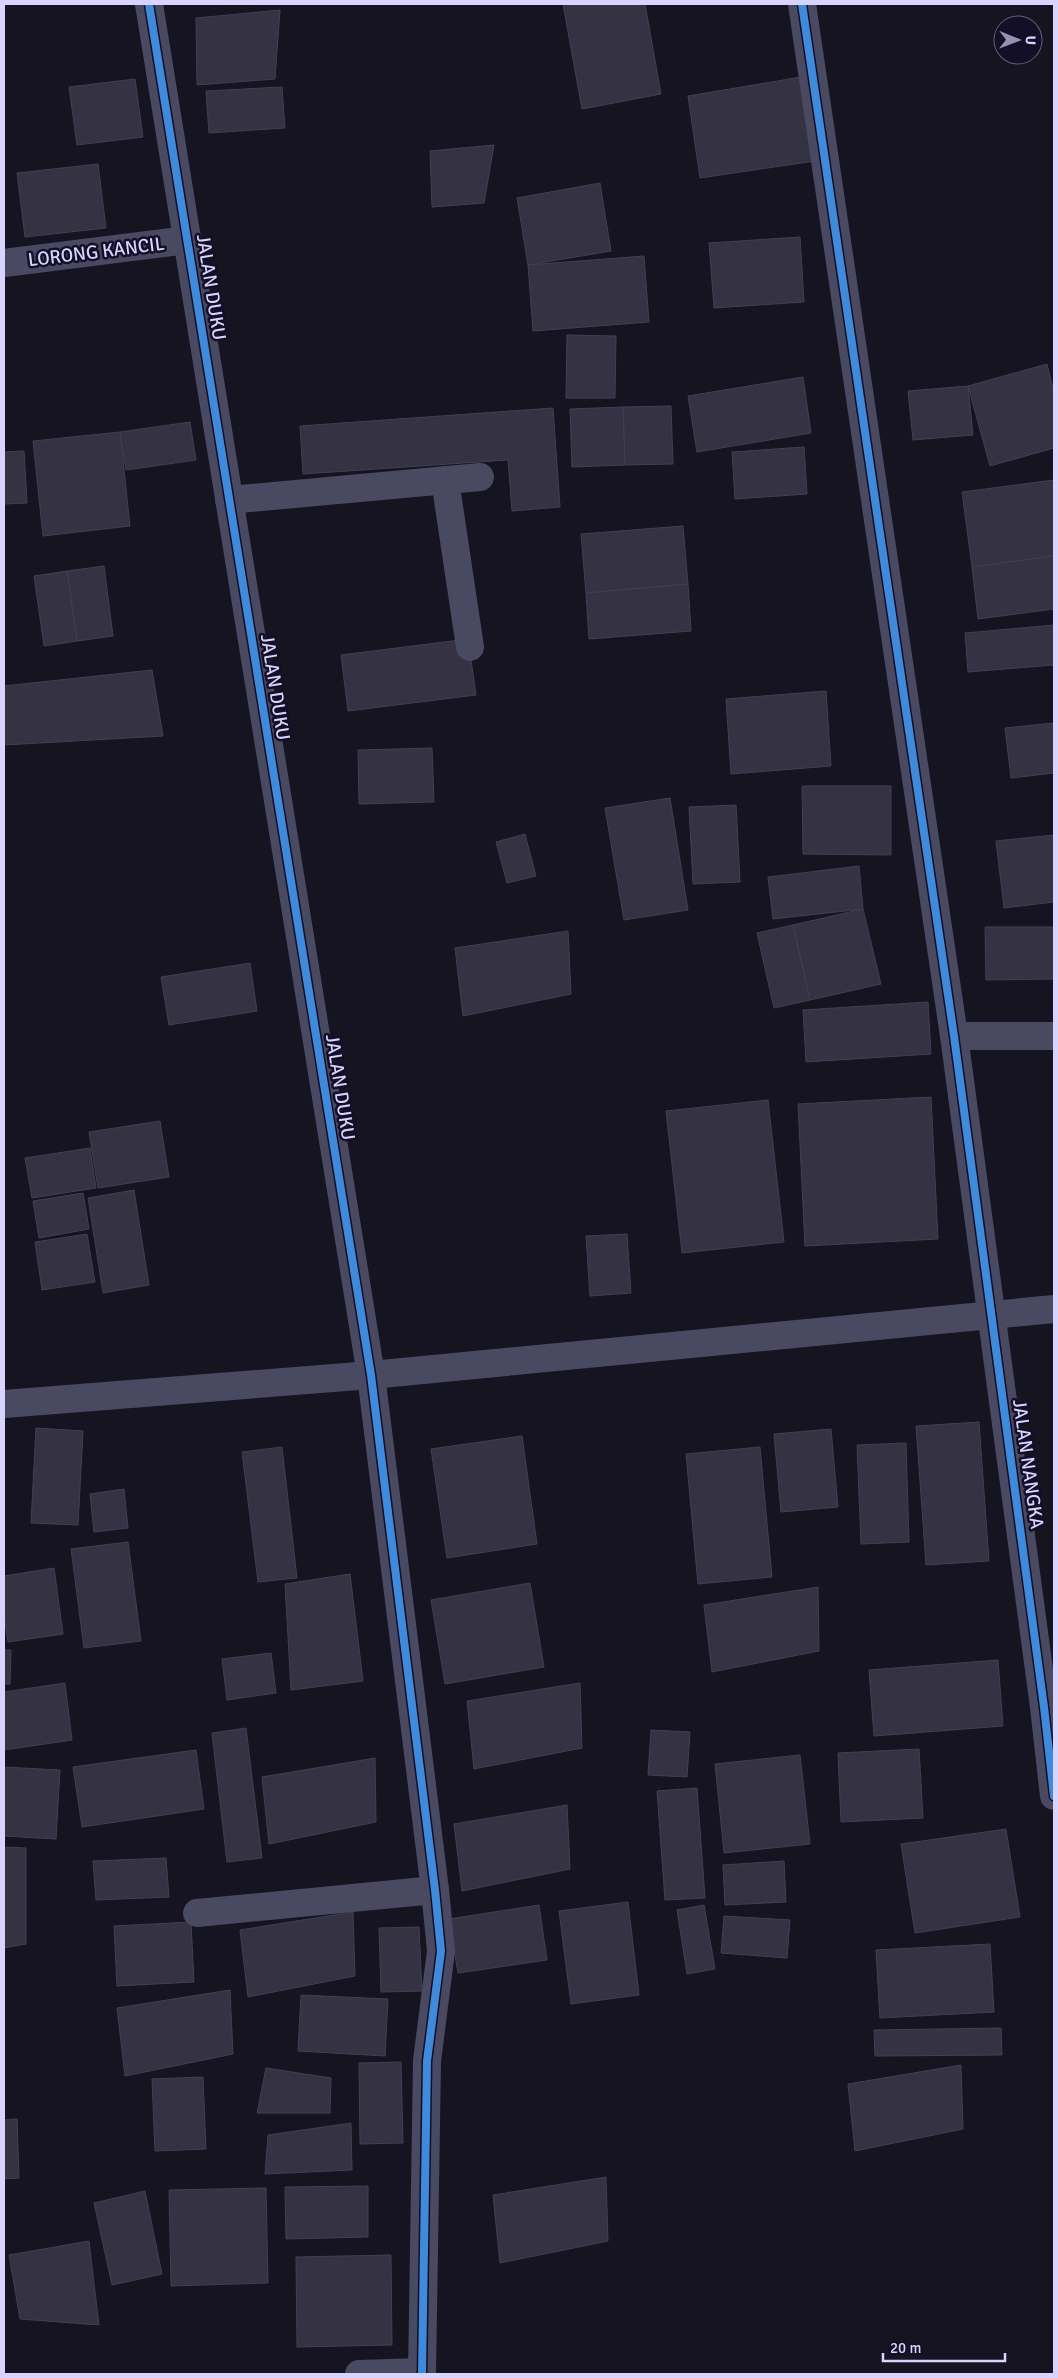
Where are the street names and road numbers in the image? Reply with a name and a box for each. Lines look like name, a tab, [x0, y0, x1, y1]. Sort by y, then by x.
street label: LORONG KANCIL	[26, 232, 166, 272]
street label: JALAN DUKU	[191, 232, 231, 342]
street label: JALAN DUKU	[255, 632, 295, 742]
street label: JALAN DUKU	[320, 1032, 360, 1142]
street label: JALAN NANGKA	[1007, 1398, 1049, 1531]

